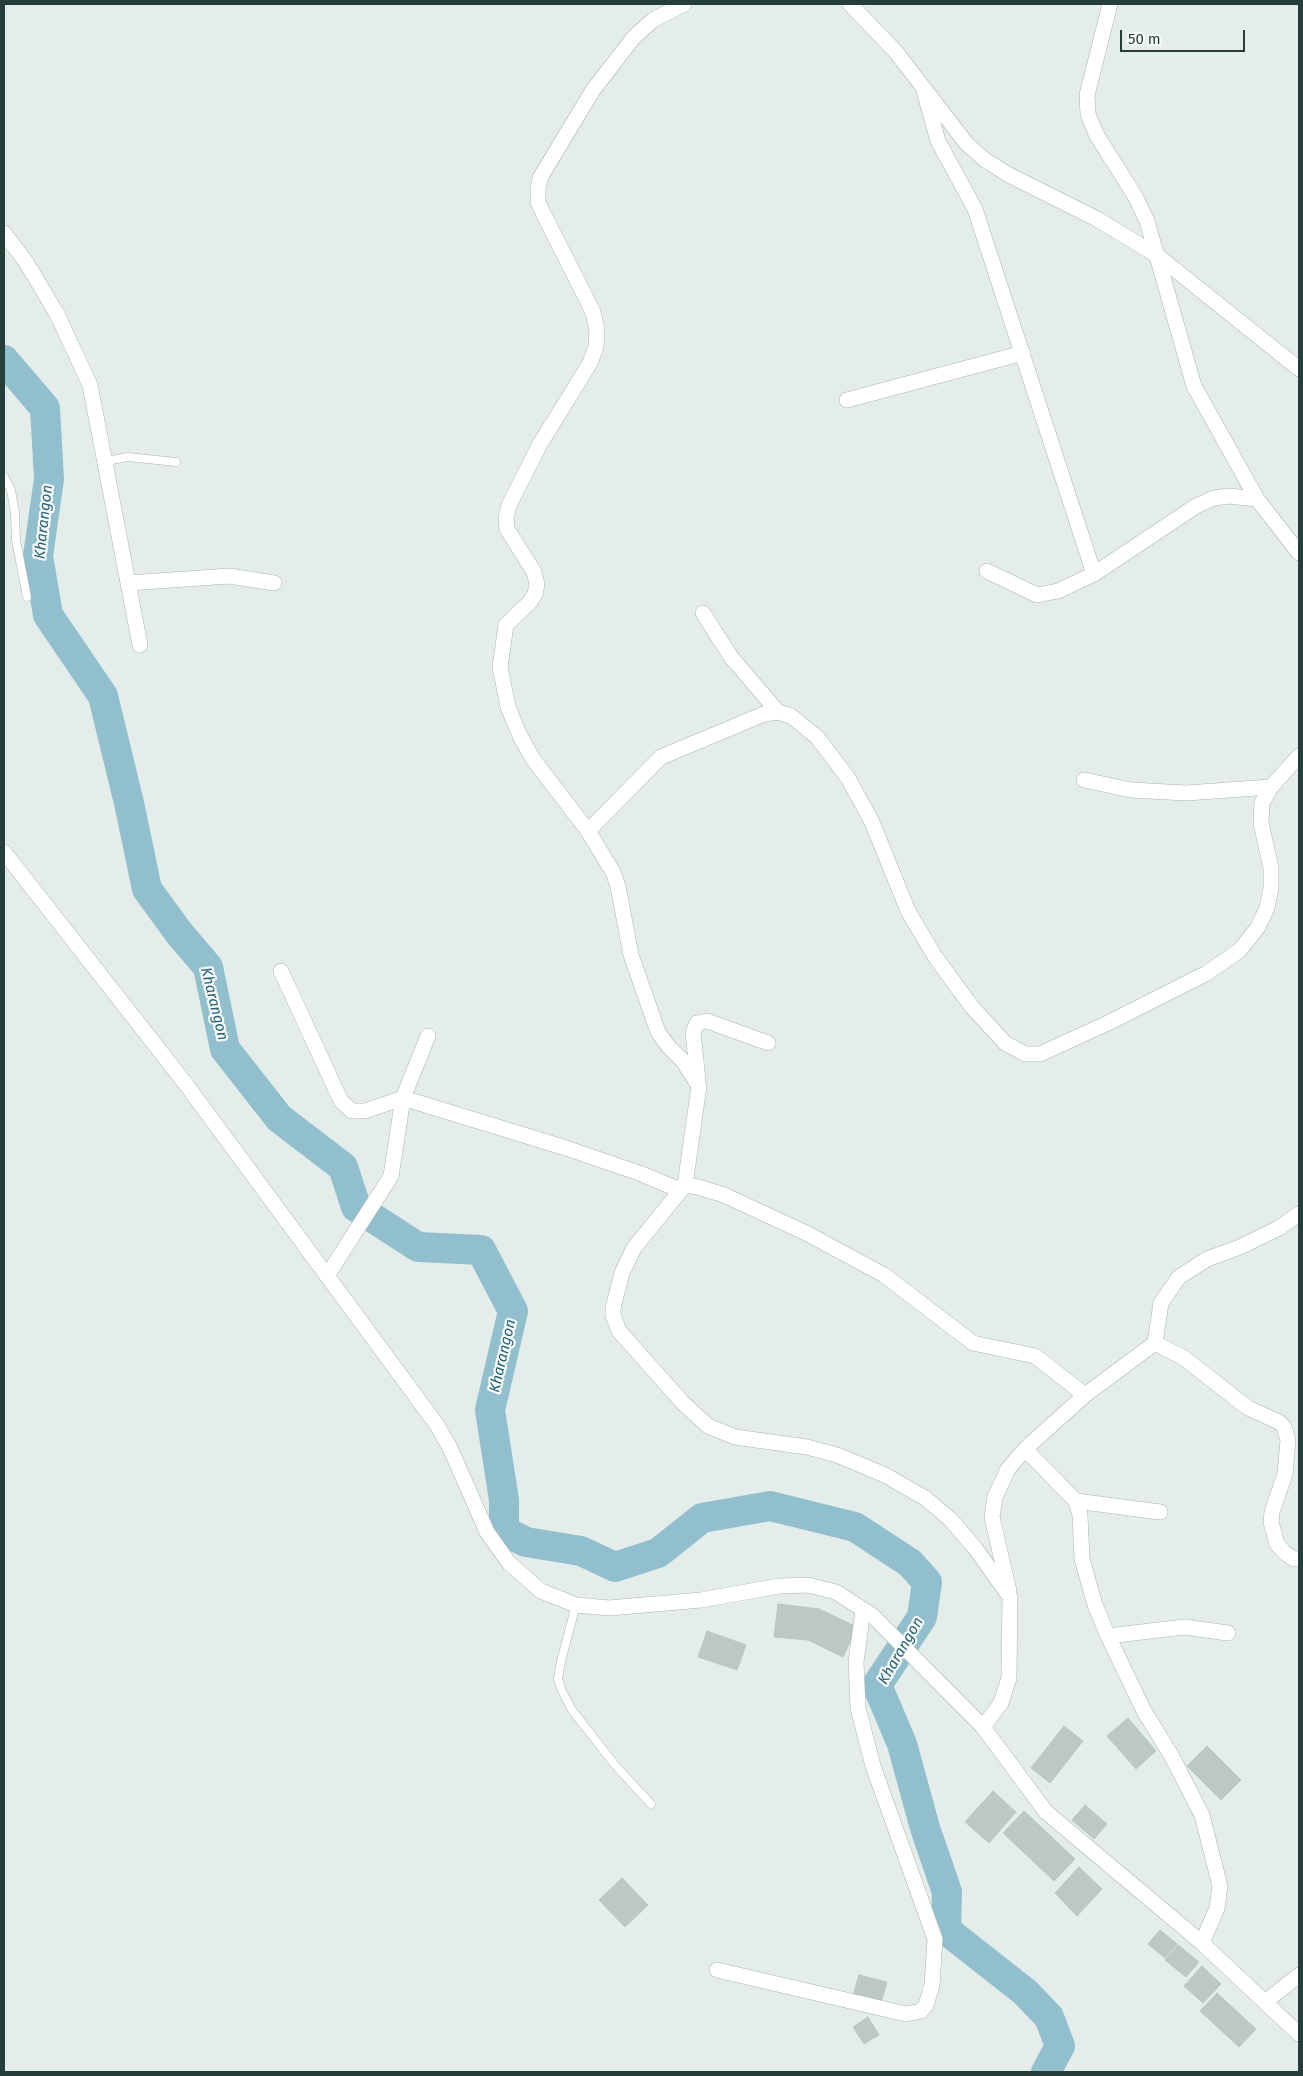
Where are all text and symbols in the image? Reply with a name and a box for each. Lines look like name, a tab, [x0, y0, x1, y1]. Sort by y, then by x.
scale bar	[1123, 20, 1248, 52]
text: 50 m	[1128, 30, 1161, 48]
water label: Kharangon	[31, 484, 57, 560]
water label: Kharangon	[196, 966, 232, 1042]
water label: Kharangon	[486, 1318, 520, 1394]
water label: Kharangon	[875, 1614, 927, 1688]

